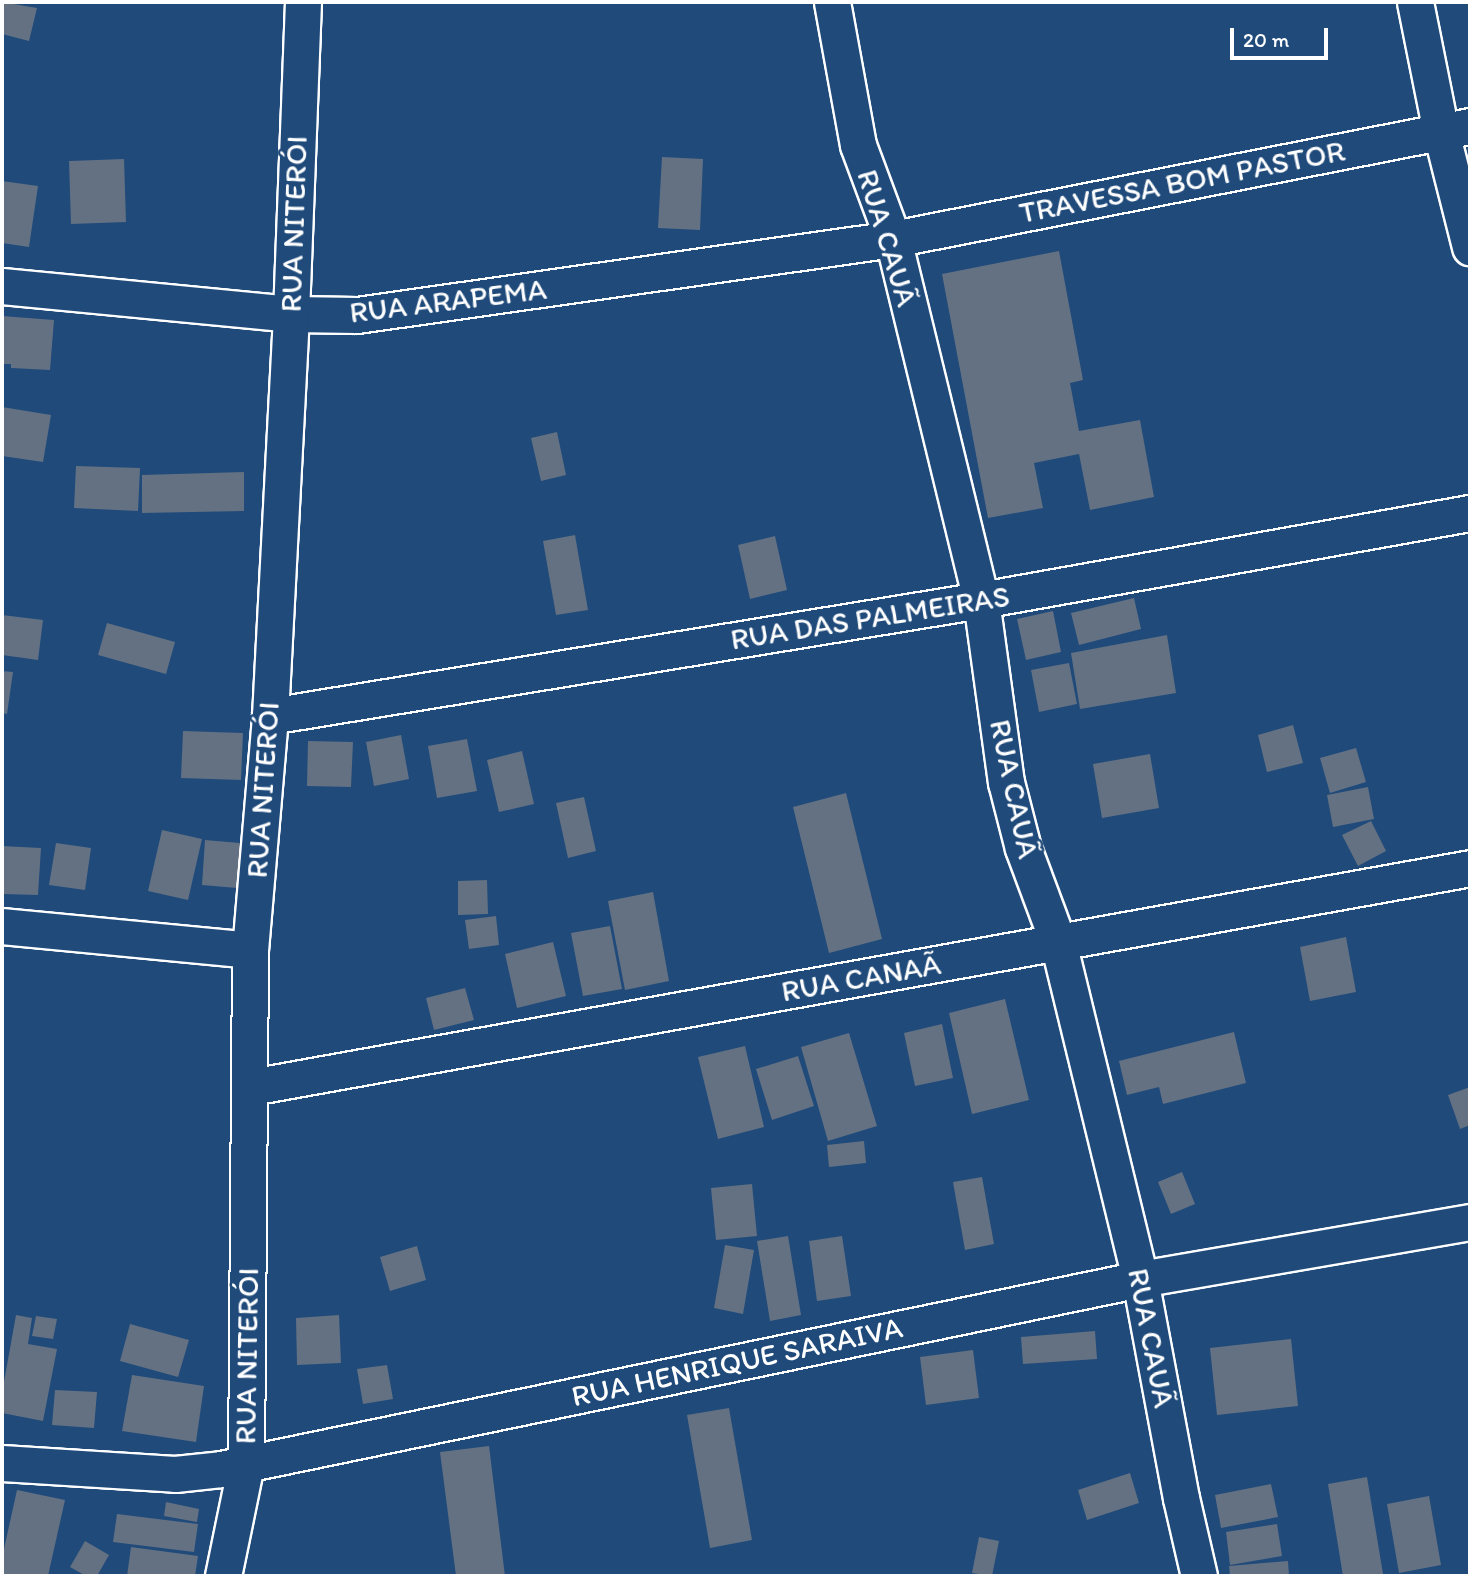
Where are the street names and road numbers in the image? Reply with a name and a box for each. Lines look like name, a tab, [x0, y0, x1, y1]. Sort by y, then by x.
street label: RUA NITERÓI	[273, 133, 315, 315]
street label: TRAVESSA BOM PASTOR	[1017, 133, 1347, 231]
street label: RUA CAUÃ	[849, 165, 925, 311]
street label: RUA ARAPEMA	[348, 271, 548, 331]
street label: RUA DAS PALMEIRAS	[728, 578, 1012, 658]
street label: RUA NITERÓI	[239, 699, 287, 881]
street label: RUA CAUÃ	[982, 716, 1046, 862]
street label: RUA CANAÃ	[779, 946, 943, 1010]
street label: RUA NITERÓI	[227, 1265, 267, 1447]
street label: RUA CAUÃ	[1120, 1265, 1182, 1411]
street label: RUA HENRIQUE SARAIVA	[570, 1310, 904, 1414]

